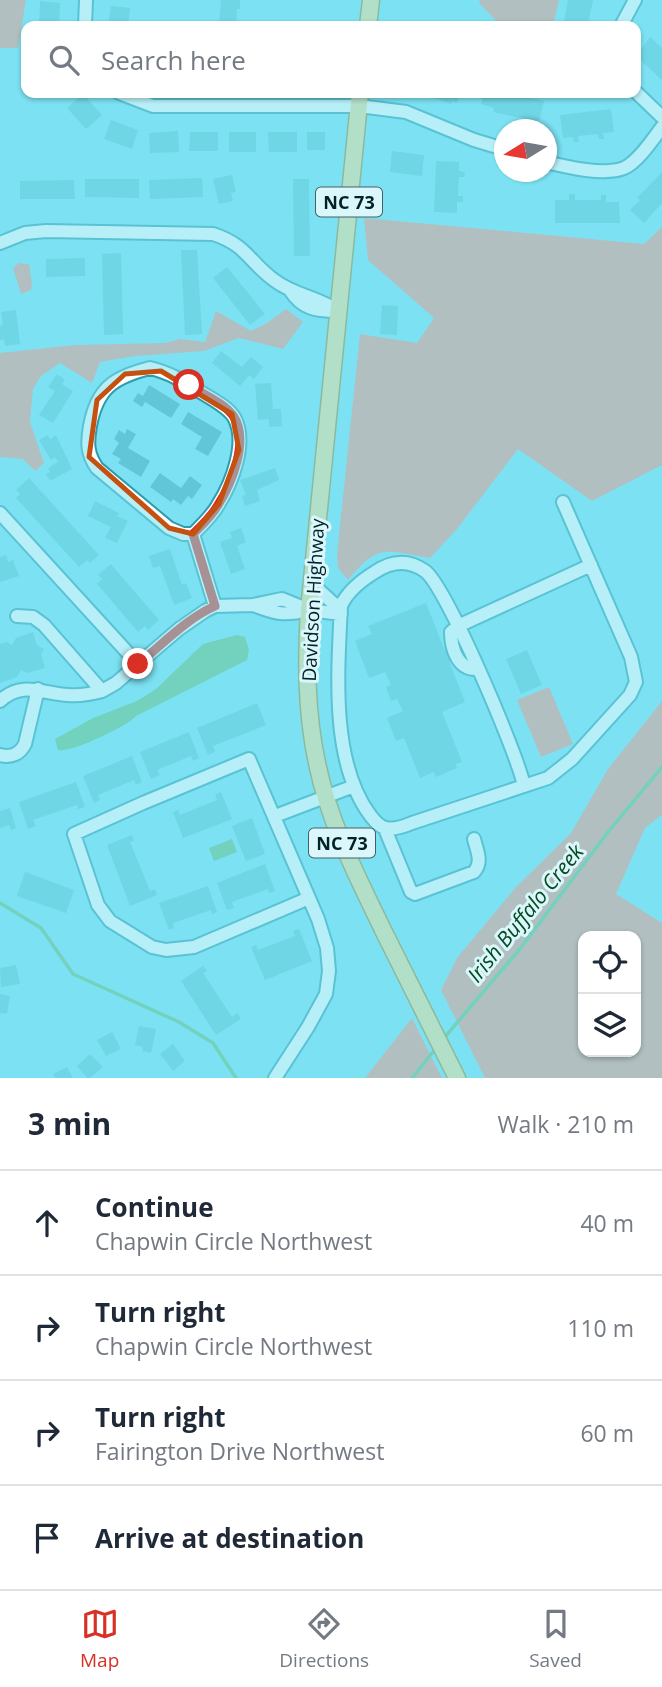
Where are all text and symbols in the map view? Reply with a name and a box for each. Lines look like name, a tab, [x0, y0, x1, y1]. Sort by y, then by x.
search box	[21, 21, 641, 98]
icon: search	[45, 41, 83, 79]
text: Search here	[101, 42, 246, 78]
north arrow	[494, 119, 557, 182]
road number: NC 73	[316, 188, 382, 216]
route start	[173, 369, 204, 400]
street label: Davidson Highway	[296, 518, 330, 682]
route end	[122, 648, 153, 679]
road number: NC 73	[309, 828, 375, 858]
water label: Irish Buffalo Creek	[461, 838, 590, 988]
map controls	[578, 931, 641, 1057]
button: locate	[578, 931, 641, 994]
button: layers	[578, 994, 641, 1057]
text: 3 min	[28, 1103, 111, 1144]
text: Walk · 210 m	[497, 1108, 634, 1140]
text: Continue	[95, 1189, 214, 1225]
icon: ahead	[28, 1204, 66, 1242]
text: 40 m	[580, 1207, 634, 1239]
text: Chapwin Circle Northwest	[95, 1225, 372, 1257]
text: Turn right	[95, 1294, 226, 1330]
icon: right	[28, 1309, 66, 1347]
text: 110 m	[567, 1312, 634, 1344]
text: Chapwin Circle Northwest	[95, 1330, 372, 1362]
text: Turn right	[95, 1399, 226, 1435]
icon: right	[28, 1414, 66, 1452]
text: 60 m	[580, 1417, 634, 1449]
text: Fairington Drive Northwest	[95, 1435, 384, 1467]
icon: arrive	[28, 1519, 66, 1557]
text: Arrive at destination	[95, 1520, 364, 1556]
tab: Map	[80, 1605, 119, 1673]
tab: Directions	[279, 1605, 369, 1673]
tab: Saved	[529, 1605, 582, 1673]

